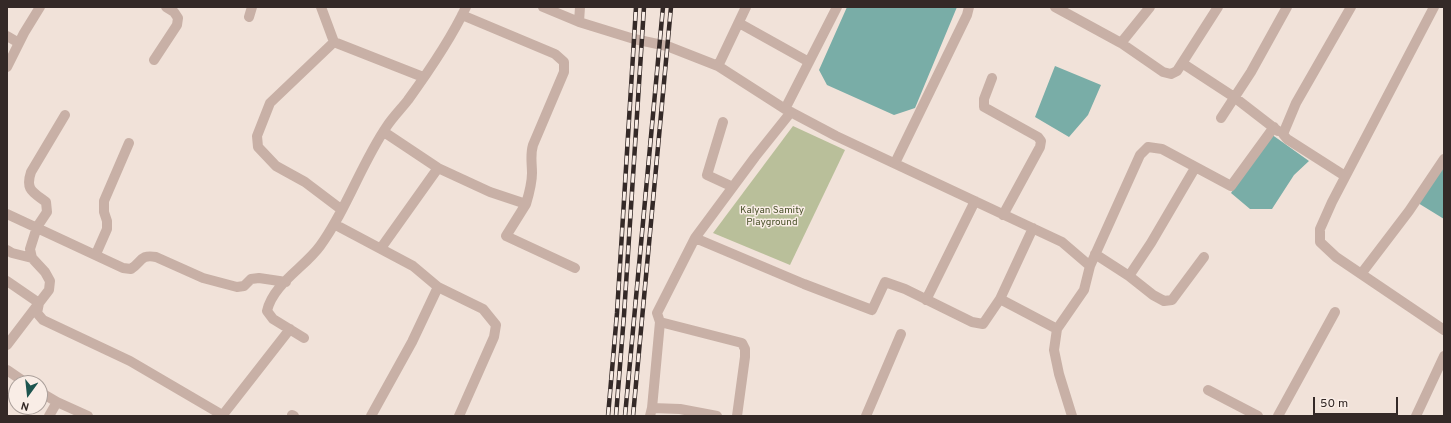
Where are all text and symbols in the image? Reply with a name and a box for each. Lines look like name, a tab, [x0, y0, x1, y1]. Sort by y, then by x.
park label: Kalyan Samity Playground	[740, 205, 804, 228]
north arrow	[8, 375, 48, 415]
scale bar	[1315, 389, 1400, 415]
text: 50 m	[1320, 396, 1348, 412]
text: N	[20, 398, 31, 413]

